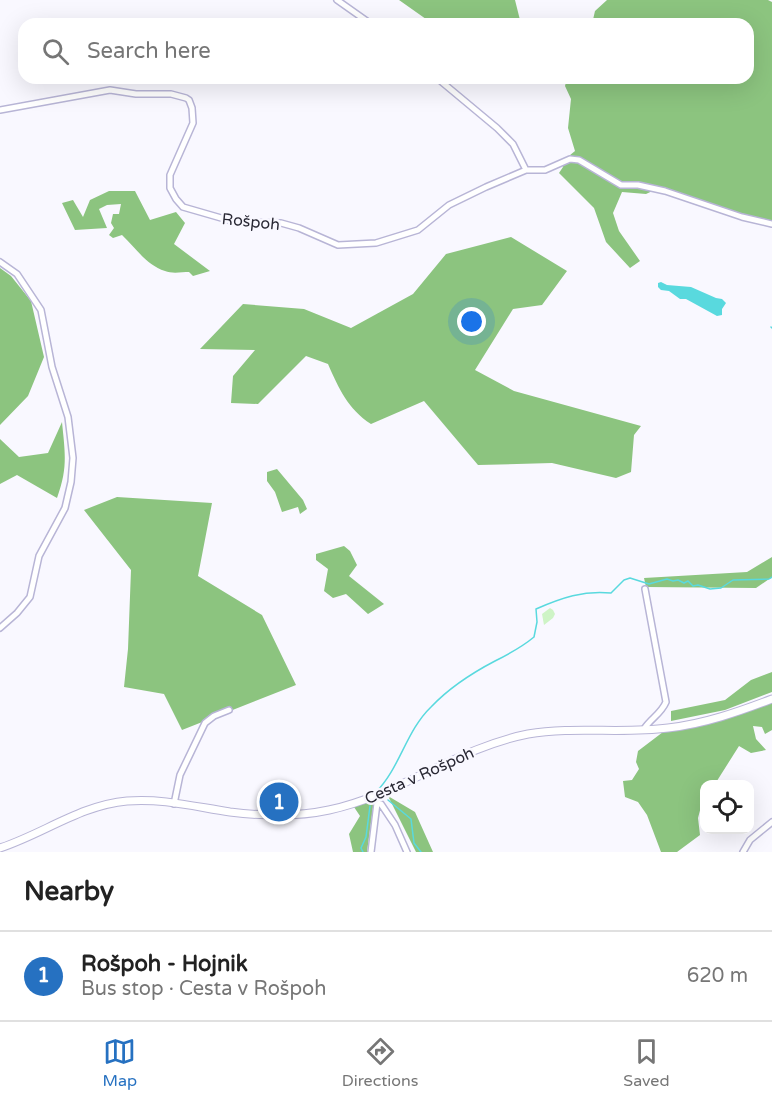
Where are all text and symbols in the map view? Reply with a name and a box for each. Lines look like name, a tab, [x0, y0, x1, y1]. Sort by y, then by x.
search box	[18, 18, 754, 84]
icon: search	[39, 35, 72, 68]
text: Search here	[87, 38, 211, 64]
street label: Rošpoh	[221, 209, 281, 235]
your location	[457, 307, 486, 336]
street label: Cesta v Rošpoh	[362, 743, 477, 809]
pin: 1	[260, 780, 298, 824]
map controls	[700, 780, 754, 834]
button: locate	[700, 780, 754, 834]
text: Nearby	[24, 876, 114, 907]
text: Rošpoh - Hojnik	[81, 951, 248, 977]
text: 1	[37, 964, 50, 988]
text: 620 m	[687, 964, 748, 988]
text: Bus stop · Cesta v Rošpoh	[81, 977, 326, 1001]
tab: Map	[102, 1035, 137, 1091]
tab: Directions	[342, 1035, 418, 1091]
tab: Saved	[623, 1035, 670, 1091]

